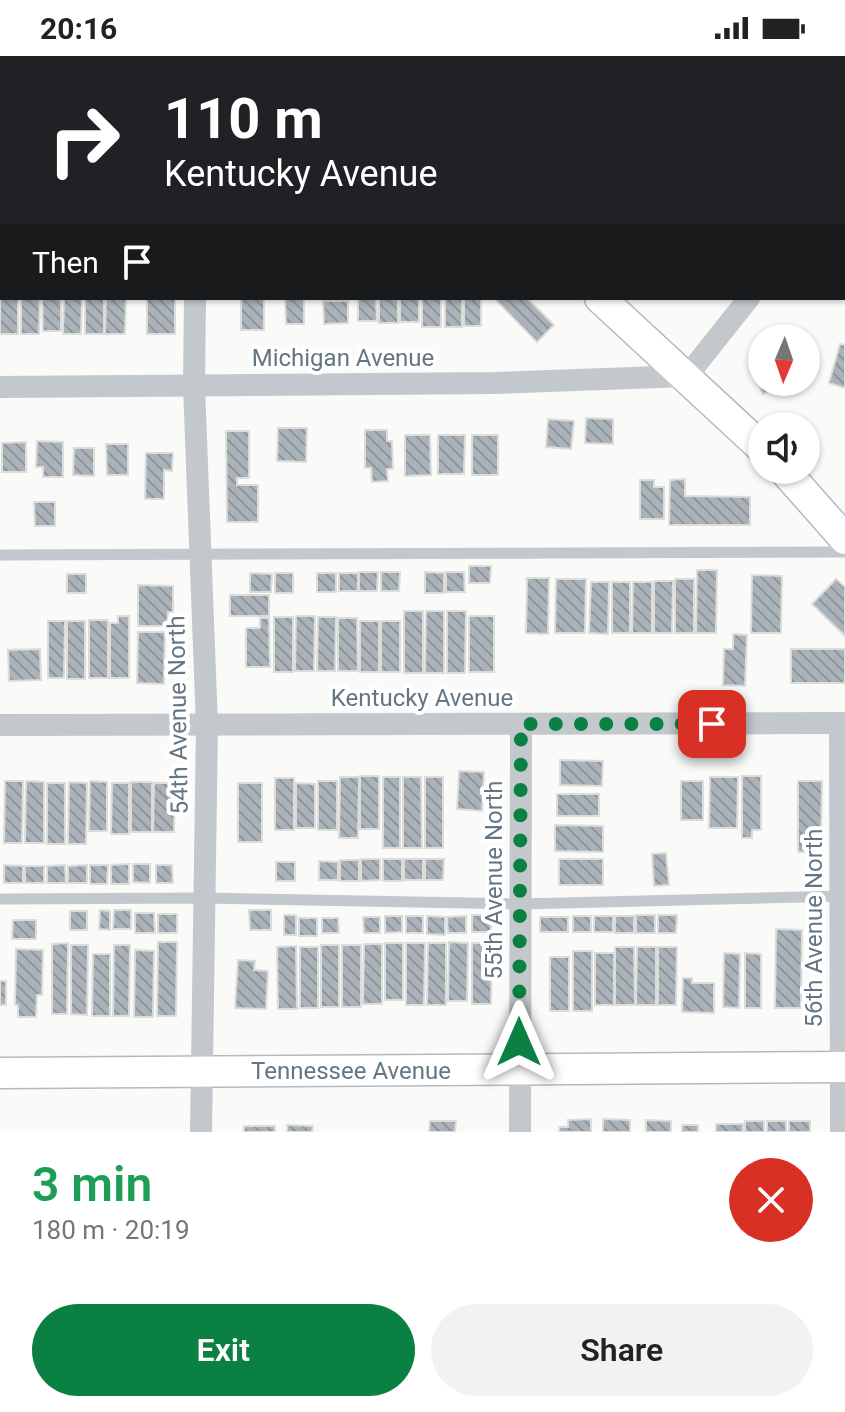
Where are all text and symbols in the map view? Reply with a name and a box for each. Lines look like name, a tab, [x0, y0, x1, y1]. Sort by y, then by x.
text: 20:16	[40, 11, 117, 46]
text: 110 m	[164, 86, 323, 152]
icon: right	[32, 88, 136, 192]
text: Kentucky Avenue	[164, 153, 438, 195]
icon: arrive	[115, 240, 159, 284]
text: Then	[32, 245, 99, 280]
north arrow	[748, 324, 820, 396]
map controls	[748, 324, 820, 484]
street label: Michigan Avenue	[252, 344, 434, 372]
button: sound	[748, 412, 820, 484]
street label: 54th Avenue North	[162, 615, 194, 815]
street label: Kentucky Avenue	[331, 684, 513, 712]
pin	[678, 690, 746, 758]
icon: arrive	[690, 702, 734, 746]
street label: 55th Avenue North	[480, 780, 508, 980]
street label: 56th Avenue North	[800, 828, 828, 1028]
position arrow	[477, 1000, 561, 1084]
street label: Tennessee Avenue	[251, 1057, 451, 1085]
text: 3 min	[32, 1156, 152, 1213]
button: close	[729, 1158, 813, 1242]
text: 180 m · 20:19	[32, 1215, 190, 1245]
button: Exit	[32, 1304, 415, 1396]
button: Share	[431, 1304, 813, 1396]

